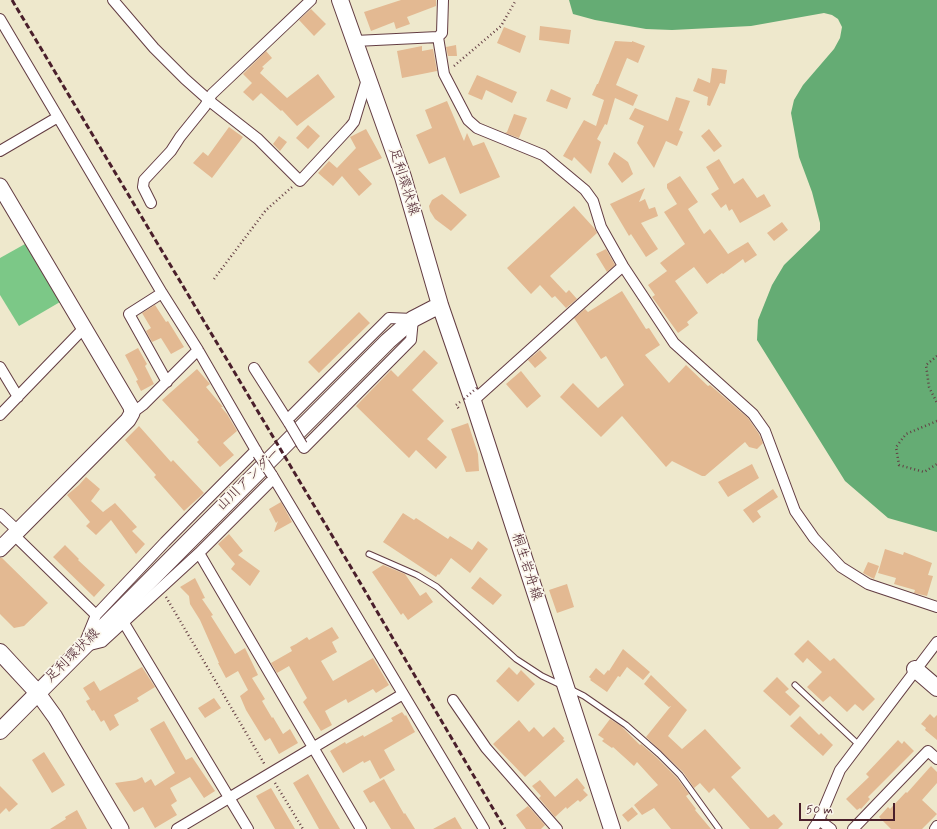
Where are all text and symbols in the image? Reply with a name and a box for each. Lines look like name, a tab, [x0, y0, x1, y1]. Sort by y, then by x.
street label: 足利環状線	[384, 146, 422, 218]
street label: 山川アンダー	[214, 445, 284, 515]
street label: 桐生岩舟線	[507, 531, 545, 603]
street label: 足利環状線	[42, 625, 104, 687]
scale bar	[801, 795, 897, 821]
text: 50 m	[806, 802, 833, 818]

